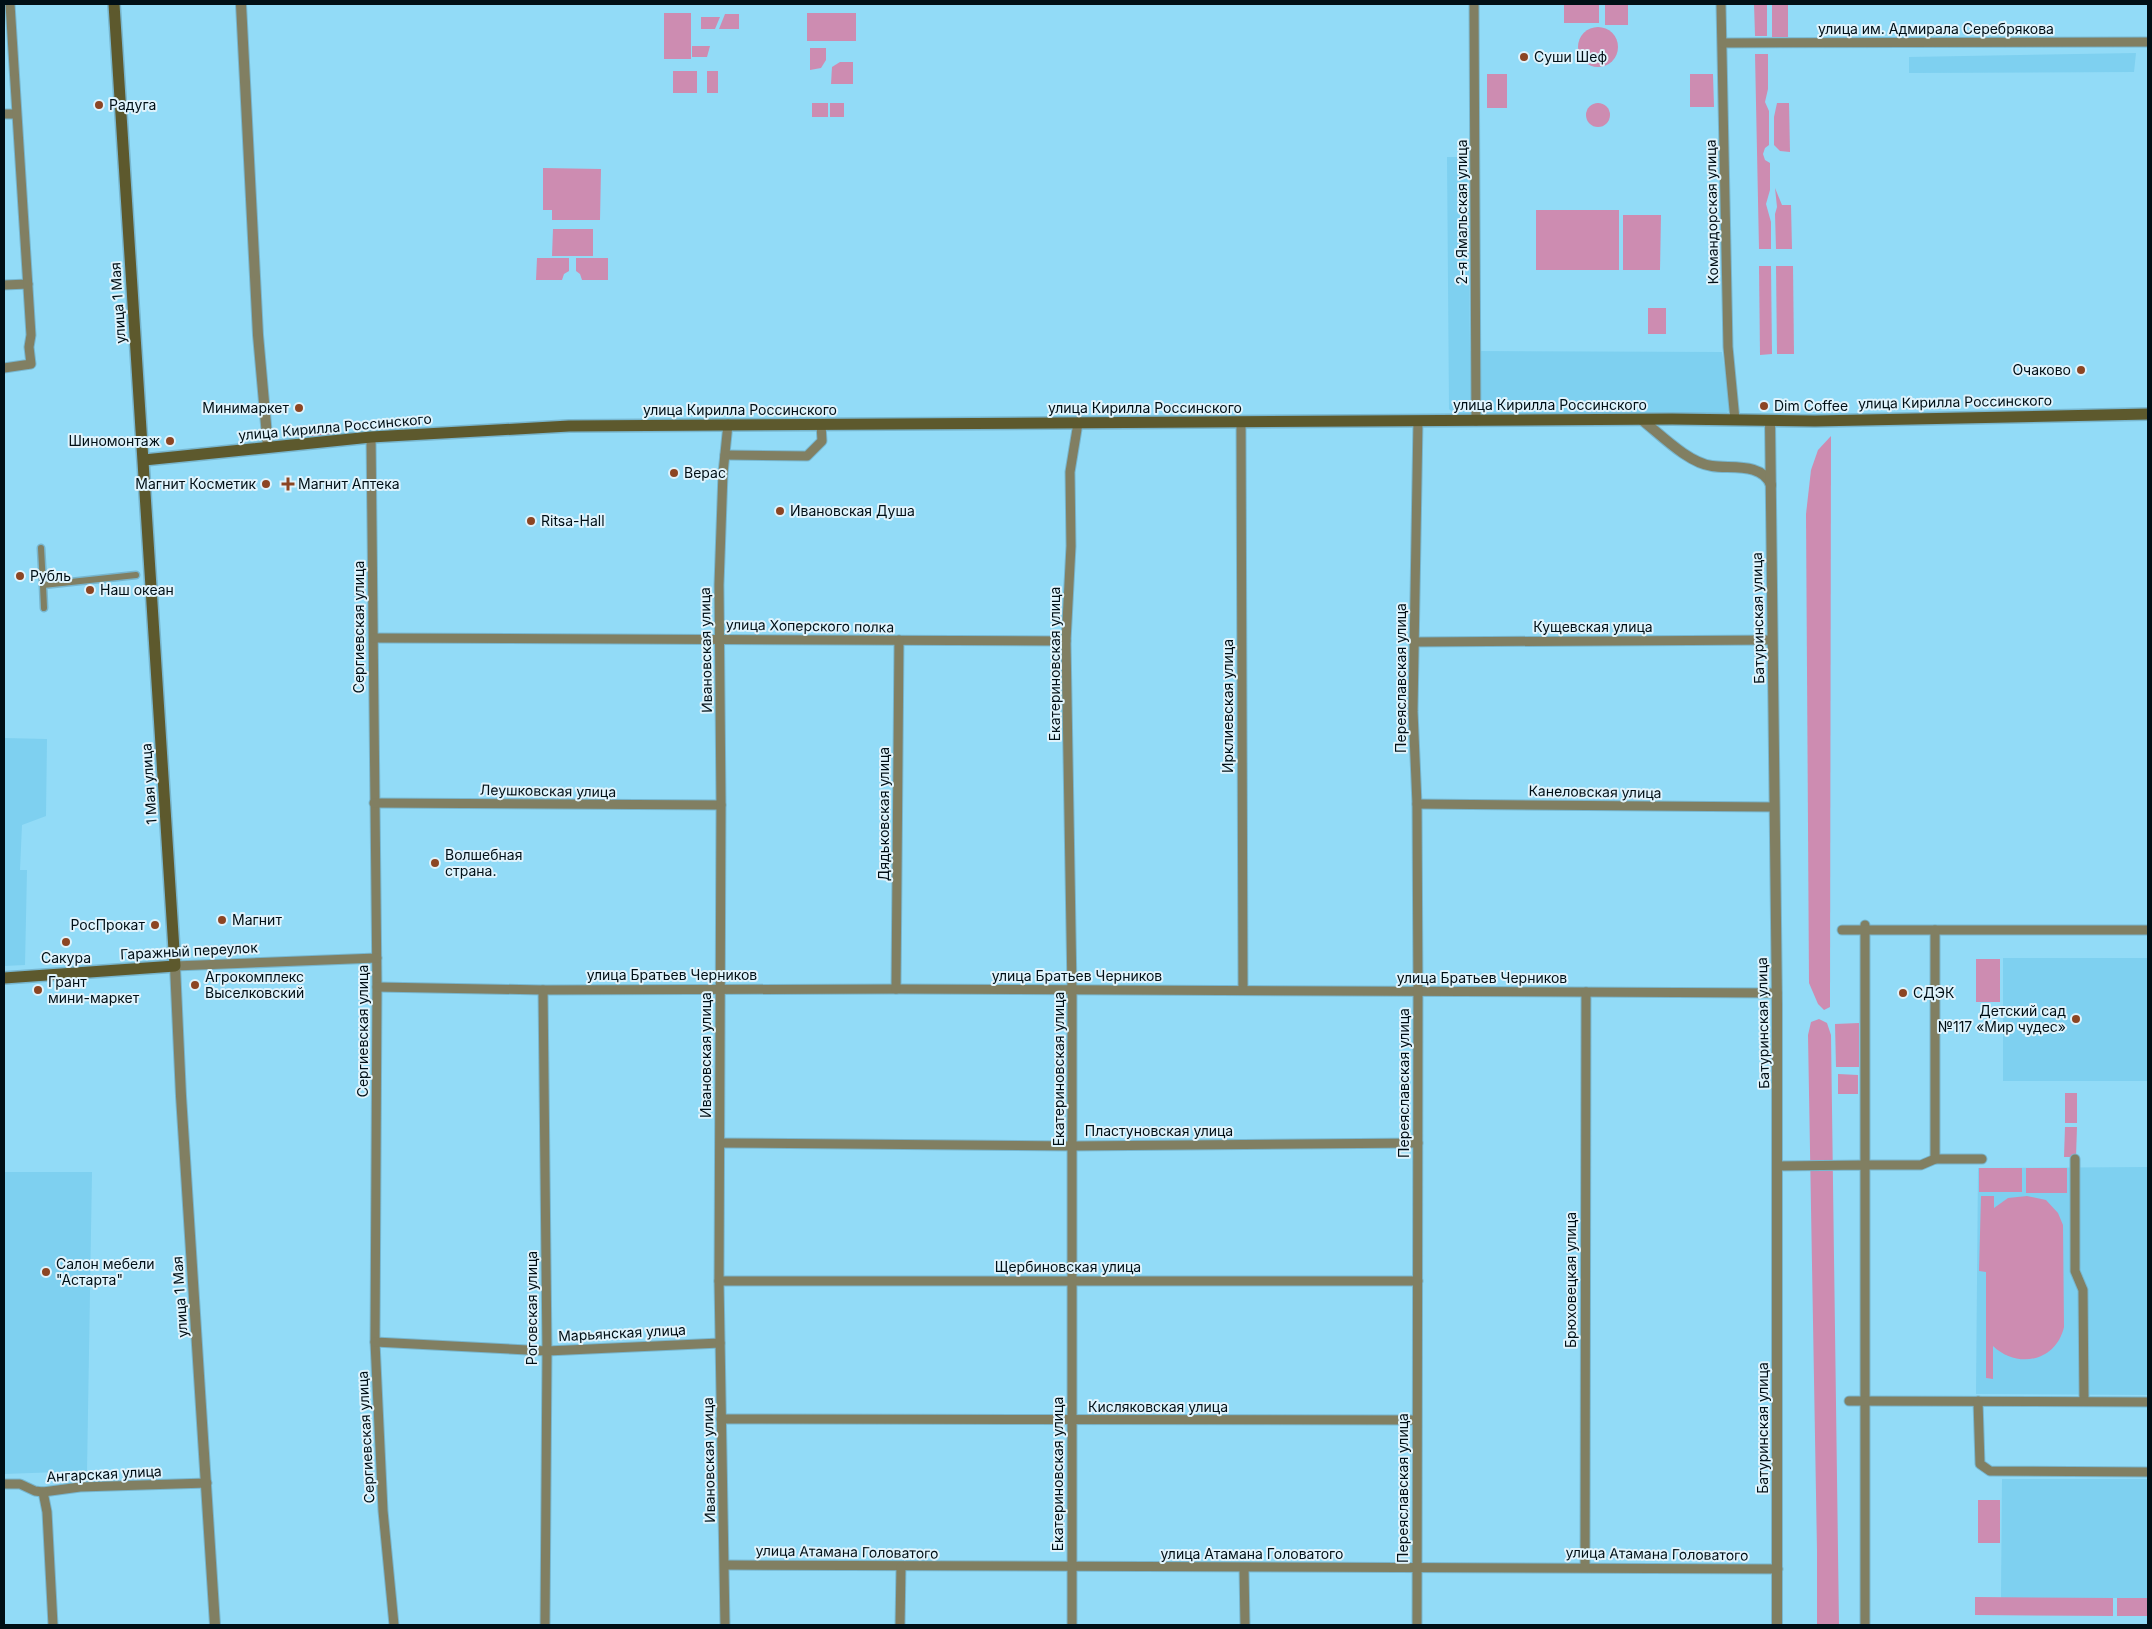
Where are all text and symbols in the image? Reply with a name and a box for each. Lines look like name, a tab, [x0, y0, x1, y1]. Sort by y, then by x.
street label: улица им. Адмирала Серебрякова	[1818, 20, 2054, 37]
place label: Суши Шеф	[1534, 48, 1607, 65]
marker: Суши Шеф	[1518, 51, 1530, 63]
place label: Радуга	[109, 96, 156, 113]
marker: Радуга	[93, 99, 105, 111]
street label: 2-я Ямальская улица	[1453, 139, 1470, 285]
street label: Командорская улица	[1702, 139, 1721, 285]
street label: улица 1 Мая	[106, 262, 129, 344]
place label: Очаково	[2012, 361, 2071, 378]
marker: Очаково	[2075, 364, 2087, 376]
street label: улица Кирилла Россинского	[1858, 391, 2052, 412]
street label: улица Кирилла Россинского	[1453, 396, 1647, 413]
place label: Dim Coffee	[1774, 397, 1848, 414]
place label: Минимаркет	[202, 399, 289, 416]
street label: улица Кирилла Россинского	[1048, 399, 1242, 416]
marker: Dim Coffee	[1758, 400, 1770, 412]
street label: улица Кирилла Россинского	[643, 401, 837, 418]
marker: Минимаркет	[293, 402, 305, 414]
street label: улица Кирилла Россинского	[238, 410, 432, 443]
place label: Шиномонтаж	[68, 432, 160, 449]
marker: Шиномонтаж	[164, 435, 176, 447]
place label: Верас	[684, 464, 726, 481]
marker: Верас	[668, 467, 680, 479]
place label: Магнит Косметик	[135, 475, 256, 492]
place label: Магнит Аптека	[298, 475, 400, 492]
marker: Магнит Косметик	[260, 478, 272, 490]
marker: Магнит Аптека	[282, 478, 294, 490]
place label: Ивановская Душа	[790, 502, 915, 519]
marker: Ивановская Душа	[774, 505, 786, 517]
place label: Ritsa-Hall	[541, 512, 605, 529]
marker: Ritsa-Hall	[525, 515, 537, 527]
street label: Батуринская улица	[1748, 552, 1767, 684]
street label: Сергиевская улица	[350, 561, 367, 693]
place label: Рубль	[30, 567, 71, 584]
marker: Рубль	[14, 570, 26, 582]
place label: Наш океан	[100, 581, 174, 598]
marker: Наш океан	[84, 584, 96, 596]
street label: Ивановская улица	[696, 587, 715, 713]
street label: Екатериновская улица	[1046, 587, 1063, 741]
street label: Переяславская улица	[1392, 603, 1409, 753]
street label: улица Хоперского полка	[726, 616, 894, 635]
street label: Кущевская улица	[1533, 618, 1653, 635]
street label: Ирклиевская улица	[1219, 639, 1236, 773]
street label: 1 Мая улица	[137, 743, 160, 825]
street label: Дядьковская улица	[875, 747, 892, 881]
street label: Леушковская улица	[480, 781, 616, 800]
street label: Канеловская улица	[1528, 782, 1662, 801]
place label: Волшебная страна.	[445, 846, 522, 879]
marker: Волшебная страна.	[429, 857, 441, 869]
place label: Магнит	[232, 911, 282, 928]
marker: Магнит	[216, 914, 228, 926]
place label: РосПрокат	[70, 916, 145, 933]
marker: РосПрокат	[149, 919, 161, 931]
marker: Сакура	[60, 936, 72, 948]
street label: Гаражный переулок	[120, 938, 259, 963]
place label: Сакура	[41, 949, 91, 966]
street label: Батуринская улица	[1753, 957, 1772, 1089]
street label: Сергиевская улица	[354, 965, 371, 1097]
street label: улица Братьев Черников	[587, 966, 757, 983]
street label: улица Братьев Черников	[992, 967, 1162, 984]
place label: Агрокомплекс Выселковский	[205, 968, 304, 1001]
street label: улица Братьев Черников	[1397, 969, 1567, 986]
place label: Грант мини-маркет	[48, 973, 140, 1006]
marker: Агрокомплекс Выселковский	[189, 979, 201, 991]
marker: Грант мини-маркет	[32, 984, 44, 996]
place label: СДЭК	[1913, 984, 1955, 1001]
marker: СДЭК	[1897, 987, 1909, 999]
street label: Ивановская улица	[697, 992, 714, 1118]
street label: Екатериновская улица	[1050, 992, 1067, 1146]
place label: Детский сад №117 «Мир чудес»	[1938, 1002, 2066, 1035]
street label: Переяславская улица	[1395, 1008, 1412, 1158]
marker: Детский сад №117 «Мир чудес»	[2070, 1013, 2082, 1025]
street label: Пластуновская улица	[1085, 1122, 1233, 1139]
street label: Брюховецкая улица	[1562, 1212, 1579, 1348]
street label: Роговская улица	[523, 1251, 540, 1365]
place label: Салон мебели "Астарта"	[56, 1255, 154, 1288]
street label: улица 1 Мая	[168, 1256, 191, 1338]
street label: Щербиновская улица	[995, 1258, 1141, 1275]
marker: Салон мебели "Астарта"	[40, 1266, 52, 1278]
street label: Марьянская улица	[558, 1321, 686, 1344]
street label: Батуринская улица	[1754, 1362, 1771, 1494]
street label: Сергиевская улица	[354, 1370, 377, 1504]
street label: Ивановская улица	[699, 1397, 718, 1523]
street label: Екатериновская улица	[1049, 1397, 1066, 1551]
street label: Кисляковская улица	[1088, 1398, 1228, 1415]
street label: Переяславская улица	[1394, 1413, 1411, 1563]
street label: Ангарская улица	[46, 1462, 162, 1485]
street label: улица Атамана Головатого	[755, 1541, 939, 1562]
street label: улица Атамана Головатого	[1565, 1543, 1749, 1564]
street label: улица Атамана Головатого	[1161, 1545, 1343, 1562]

